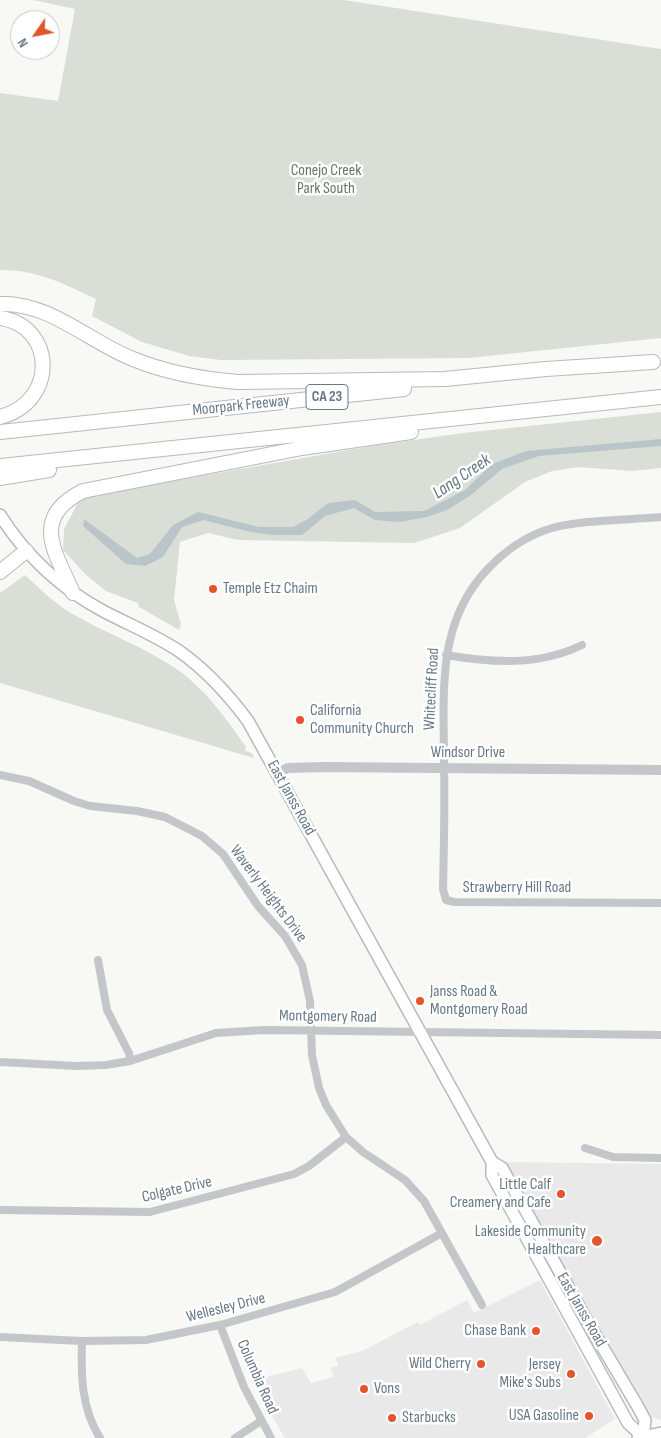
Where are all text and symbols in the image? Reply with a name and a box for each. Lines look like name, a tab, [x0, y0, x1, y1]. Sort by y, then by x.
north arrow	[10, 10, 60, 60]
text: N	[14, 35, 32, 51]
park label: Conejo Creek Park South	[291, 161, 361, 199]
road number: CA 23	[306, 384, 348, 410]
street label: Moorpark Freeway	[191, 391, 291, 421]
water label: Lang Creek	[429, 450, 495, 504]
place label: Temple Etz Chaim	[223, 579, 318, 599]
marker: Temple Etz Chaim	[207, 583, 219, 595]
street label: Whitecliff Road	[420, 647, 444, 731]
place label: California Community Church	[310, 701, 414, 739]
marker: California Community Church	[294, 714, 306, 726]
street label: Windsor Drive	[431, 743, 505, 763]
street label: East Janss Road	[263, 757, 319, 839]
street label: Waverly Heights Drive	[225, 842, 311, 946]
street label: Strawberry Hill Road	[463, 878, 571, 898]
place label: Janss Road & Montgomery Road	[430, 982, 528, 1020]
marker: Janss Road & Montgomery Road	[414, 995, 426, 1007]
street label: Montgomery Road	[279, 1007, 377, 1027]
street label: Colgate Drive	[140, 1173, 214, 1207]
place label: Little Calf Creamery and Cafe	[450, 1175, 551, 1213]
marker: Little Calf Creamery and Cafe	[555, 1188, 567, 1200]
place label: Lakeside Community Healthcare	[475, 1222, 586, 1260]
marker: Lakeside Community Healthcare	[590, 1234, 604, 1248]
street label: East Janss Road	[552, 1269, 610, 1351]
street label: Wellesley Drive	[185, 1289, 267, 1327]
place label: Chase Bank	[464, 1321, 526, 1341]
marker: Chase Bank	[530, 1325, 542, 1337]
street label: Columbia Road	[232, 1337, 282, 1417]
place label: Wild Cherry	[409, 1354, 471, 1374]
place label: Jersey Mike's Subs	[500, 1355, 561, 1393]
marker: Wild Cherry	[475, 1358, 487, 1370]
marker: Jersey Mike's Subs	[565, 1368, 577, 1380]
place label: Vons	[374, 1379, 400, 1399]
marker: Vons	[358, 1383, 370, 1395]
place label: USA Gasoline	[509, 1406, 579, 1426]
place label: Starbucks	[402, 1408, 456, 1428]
marker: USA Gasoline	[583, 1410, 595, 1422]
marker: Starbucks	[386, 1412, 398, 1424]

